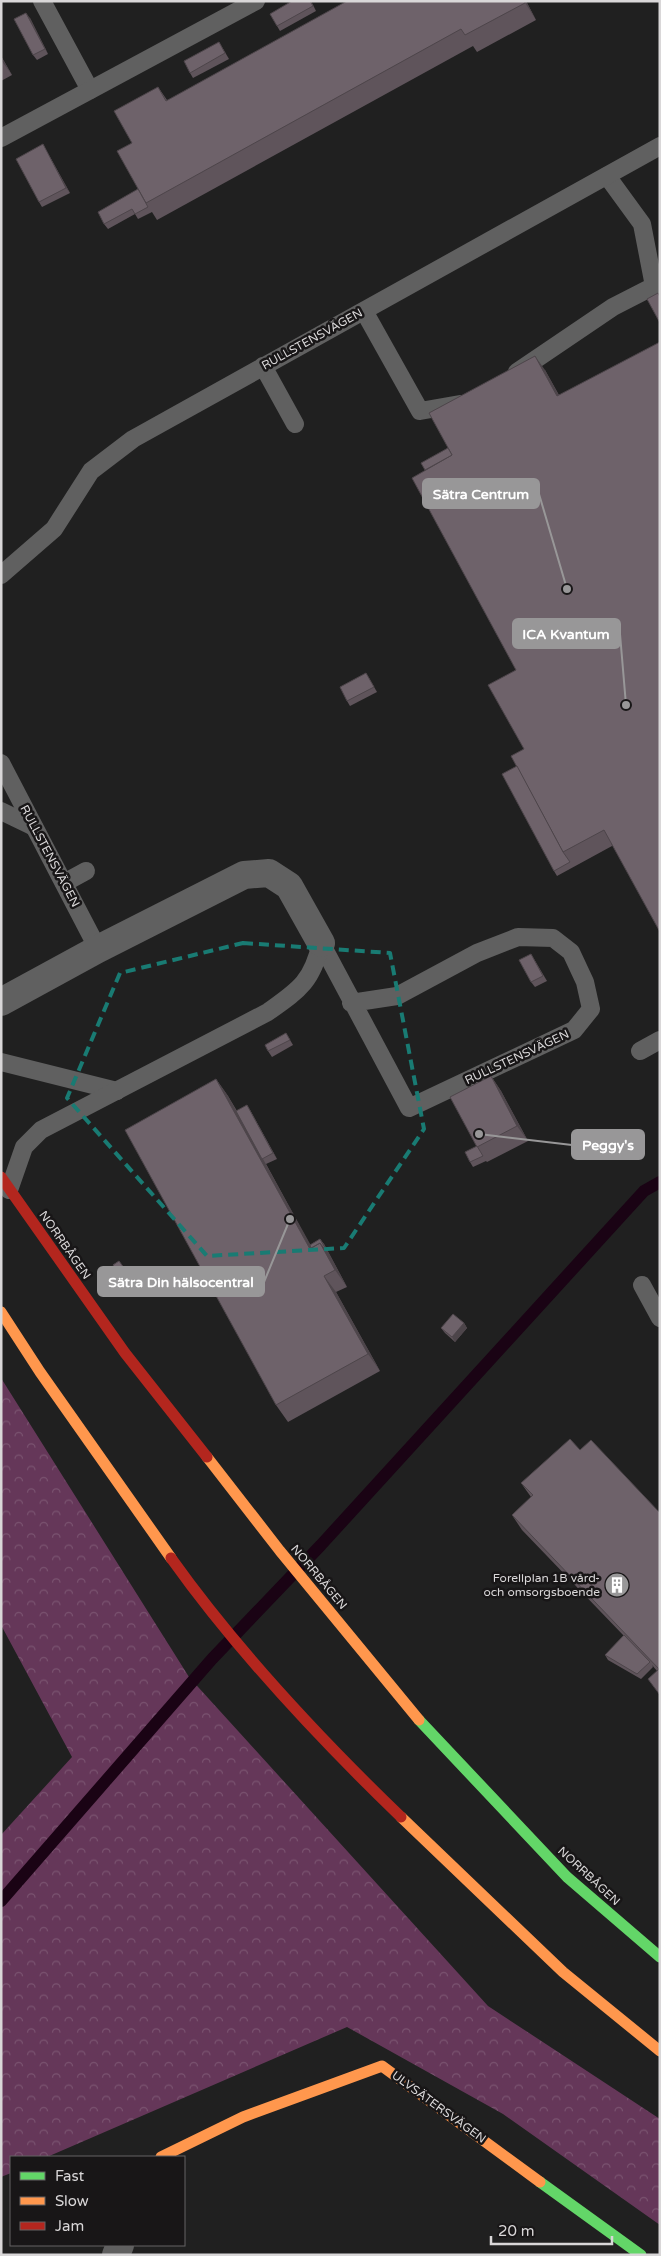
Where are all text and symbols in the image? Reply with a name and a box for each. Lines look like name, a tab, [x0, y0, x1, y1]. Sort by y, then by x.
street label: RULLSTENSVÄGEN	[259, 305, 365, 373]
callout: Sätra Centrum	[423, 479, 539, 508]
text: Sätra Centrum	[433, 486, 529, 503]
callout: ICA Kvantum	[513, 619, 620, 648]
text: ICA Kvantum	[522, 626, 610, 643]
street label: RULLSTENSVÄGEN	[17, 803, 83, 909]
street label: RULLSTENSVÄGEN	[463, 1027, 571, 1087]
callout: Peggy's	[572, 1130, 644, 1159]
text: Peggy's	[582, 1137, 634, 1154]
street label: NORRBÅGEN	[36, 1208, 94, 1282]
callout: Sätra Din hälsocentral	[98, 1267, 264, 1296]
text: Sätra Din hälsocentral	[108, 1274, 254, 1291]
street label: NORRBÅGEN	[288, 1542, 350, 1612]
place label: Forellplan 1B vård- och omsorgsboende	[483, 1571, 600, 1599]
building icon: Forellplan 1B vård- och omsorgsboende	[604, 1572, 630, 1598]
street label: NORRBÅGEN	[555, 1844, 623, 1908]
street label: ULVSÄTERSVÄGEN	[389, 2068, 489, 2146]
legend	[10, 2156, 185, 2246]
text: Fast	[55, 2167, 85, 2185]
text: Slow	[55, 2192, 89, 2210]
scale bar	[491, 2214, 612, 2246]
text: Jam	[55, 2217, 84, 2235]
text: 20 m	[498, 2222, 535, 2240]

